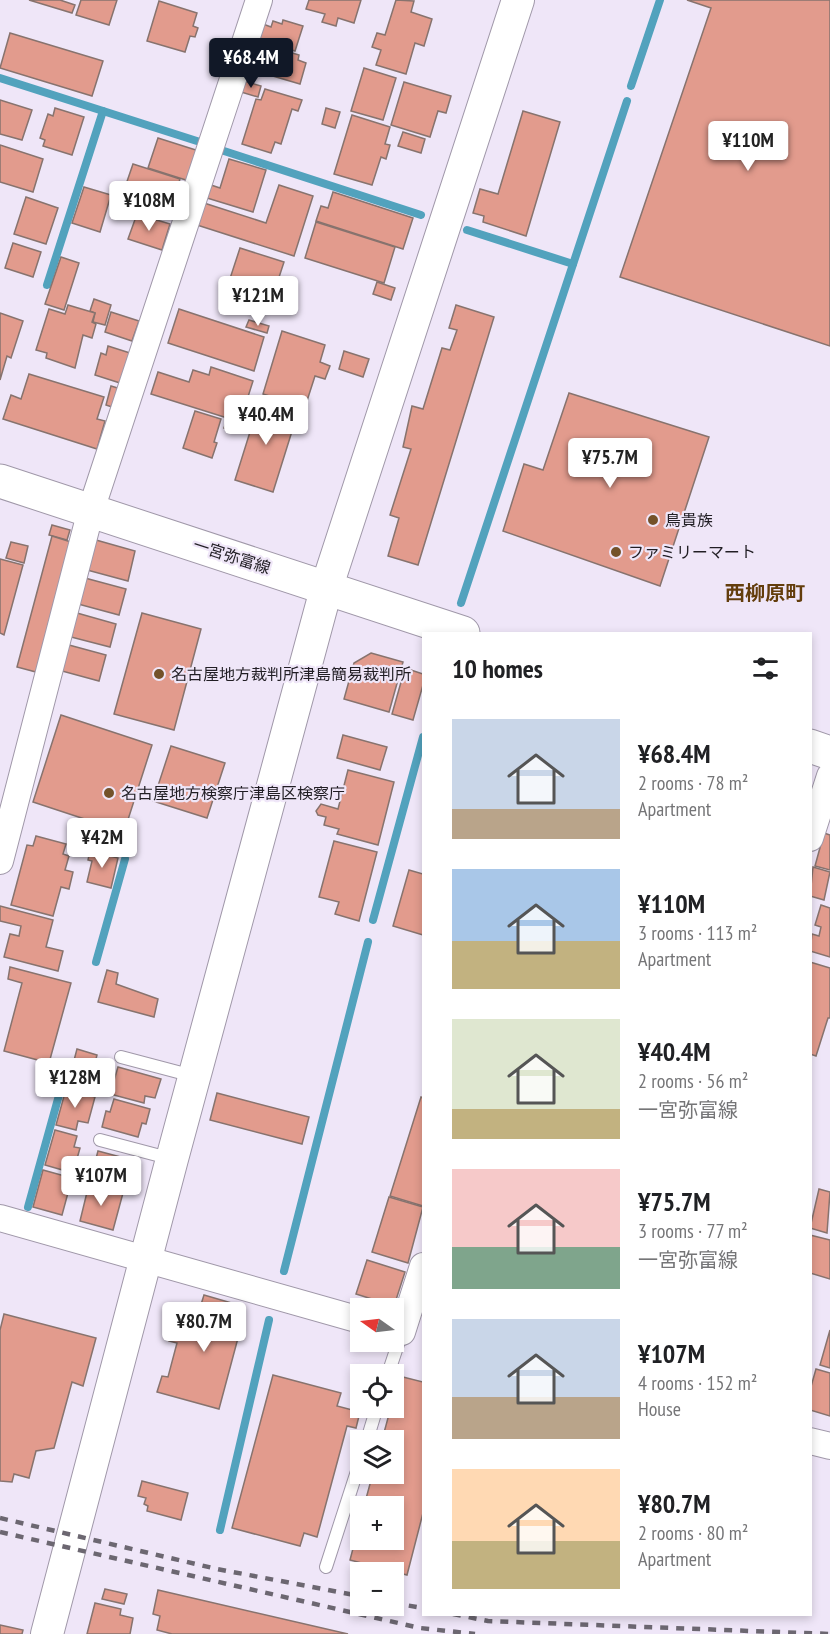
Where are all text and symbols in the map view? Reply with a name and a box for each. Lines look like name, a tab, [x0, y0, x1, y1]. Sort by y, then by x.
pin: ¥68.4M	[202, 38, 300, 89]
text: ¥68.4M	[223, 44, 279, 70]
pin: ¥110M	[706, 121, 790, 172]
text: ¥110M	[722, 127, 774, 153]
pin: ¥108M	[107, 181, 191, 232]
text: ¥108M	[123, 187, 175, 213]
pin: ¥121M	[216, 276, 300, 327]
text: ¥121M	[232, 282, 284, 308]
pin: ¥40.4M	[217, 395, 315, 446]
text: ¥40.4M	[238, 401, 294, 427]
pin: ¥75.7M	[561, 438, 659, 489]
text: ¥75.7M	[582, 444, 638, 470]
place label: 鳥貴族	[665, 510, 713, 530]
marker: 鳥貴族	[646, 513, 660, 527]
street label: 一宮弥富線	[191, 534, 273, 578]
place label: ファミリーマート	[628, 542, 756, 562]
marker: ファミリーマート	[609, 545, 623, 559]
district label: 西柳原町	[725, 580, 805, 606]
text: 10 homes	[452, 652, 543, 685]
icon: filters	[749, 652, 782, 685]
place label: 名古屋地方裁判所津島簡易裁判所	[171, 664, 411, 684]
marker: 名古屋地方裁判所津島簡易裁判所	[152, 667, 166, 681]
text: ¥68.4M	[638, 737, 711, 770]
icon: home	[500, 743, 572, 815]
text: 2 rooms · 78 m²	[638, 770, 748, 796]
place label: 名古屋地方検察庁津島区検察庁	[121, 783, 345, 803]
marker: 名古屋地方検察庁津島区検察庁	[102, 786, 116, 800]
text: Apartment	[638, 796, 711, 822]
pin: ¥42M	[66, 818, 138, 869]
text: ¥42M	[81, 824, 123, 850]
text: ¥110M	[638, 887, 705, 920]
icon: home	[500, 893, 572, 965]
text: 3 rooms · 113 m²	[638, 920, 757, 946]
text: Apartment	[638, 946, 711, 972]
text: ¥40.4M	[638, 1035, 711, 1068]
icon: home	[500, 1043, 572, 1115]
pin: ¥128M	[33, 1058, 117, 1109]
text: ¥128M	[49, 1064, 101, 1090]
text: 2 rooms · 56 m²	[638, 1068, 748, 1094]
text: 一宮弥富線	[638, 1097, 738, 1123]
pin: ¥107M	[59, 1156, 143, 1207]
text: ¥107M	[75, 1162, 127, 1188]
text: ¥75.7M	[638, 1185, 711, 1218]
icon: home	[500, 1193, 572, 1265]
text: 3 rooms · 77 m²	[638, 1218, 748, 1244]
text: 一宮弥富線	[638, 1247, 738, 1273]
north arrow	[350, 1298, 404, 1352]
map controls	[350, 1298, 404, 1616]
pin: ¥80.7M	[155, 1302, 253, 1353]
text: ¥80.7M	[176, 1308, 232, 1334]
text: ¥107M	[638, 1337, 705, 1370]
icon: home	[500, 1343, 572, 1415]
button: locate	[350, 1364, 404, 1418]
text: 4 rooms · 152 m²	[638, 1370, 757, 1396]
text: House	[638, 1396, 681, 1422]
button: layers	[350, 1430, 404, 1484]
text: ¥80.7M	[638, 1487, 711, 1520]
icon: home	[500, 1493, 572, 1565]
button: +	[350, 1496, 404, 1550]
text: 2 rooms · 80 m²	[638, 1520, 748, 1546]
text: Apartment	[638, 1546, 711, 1572]
button: −	[350, 1562, 404, 1616]

